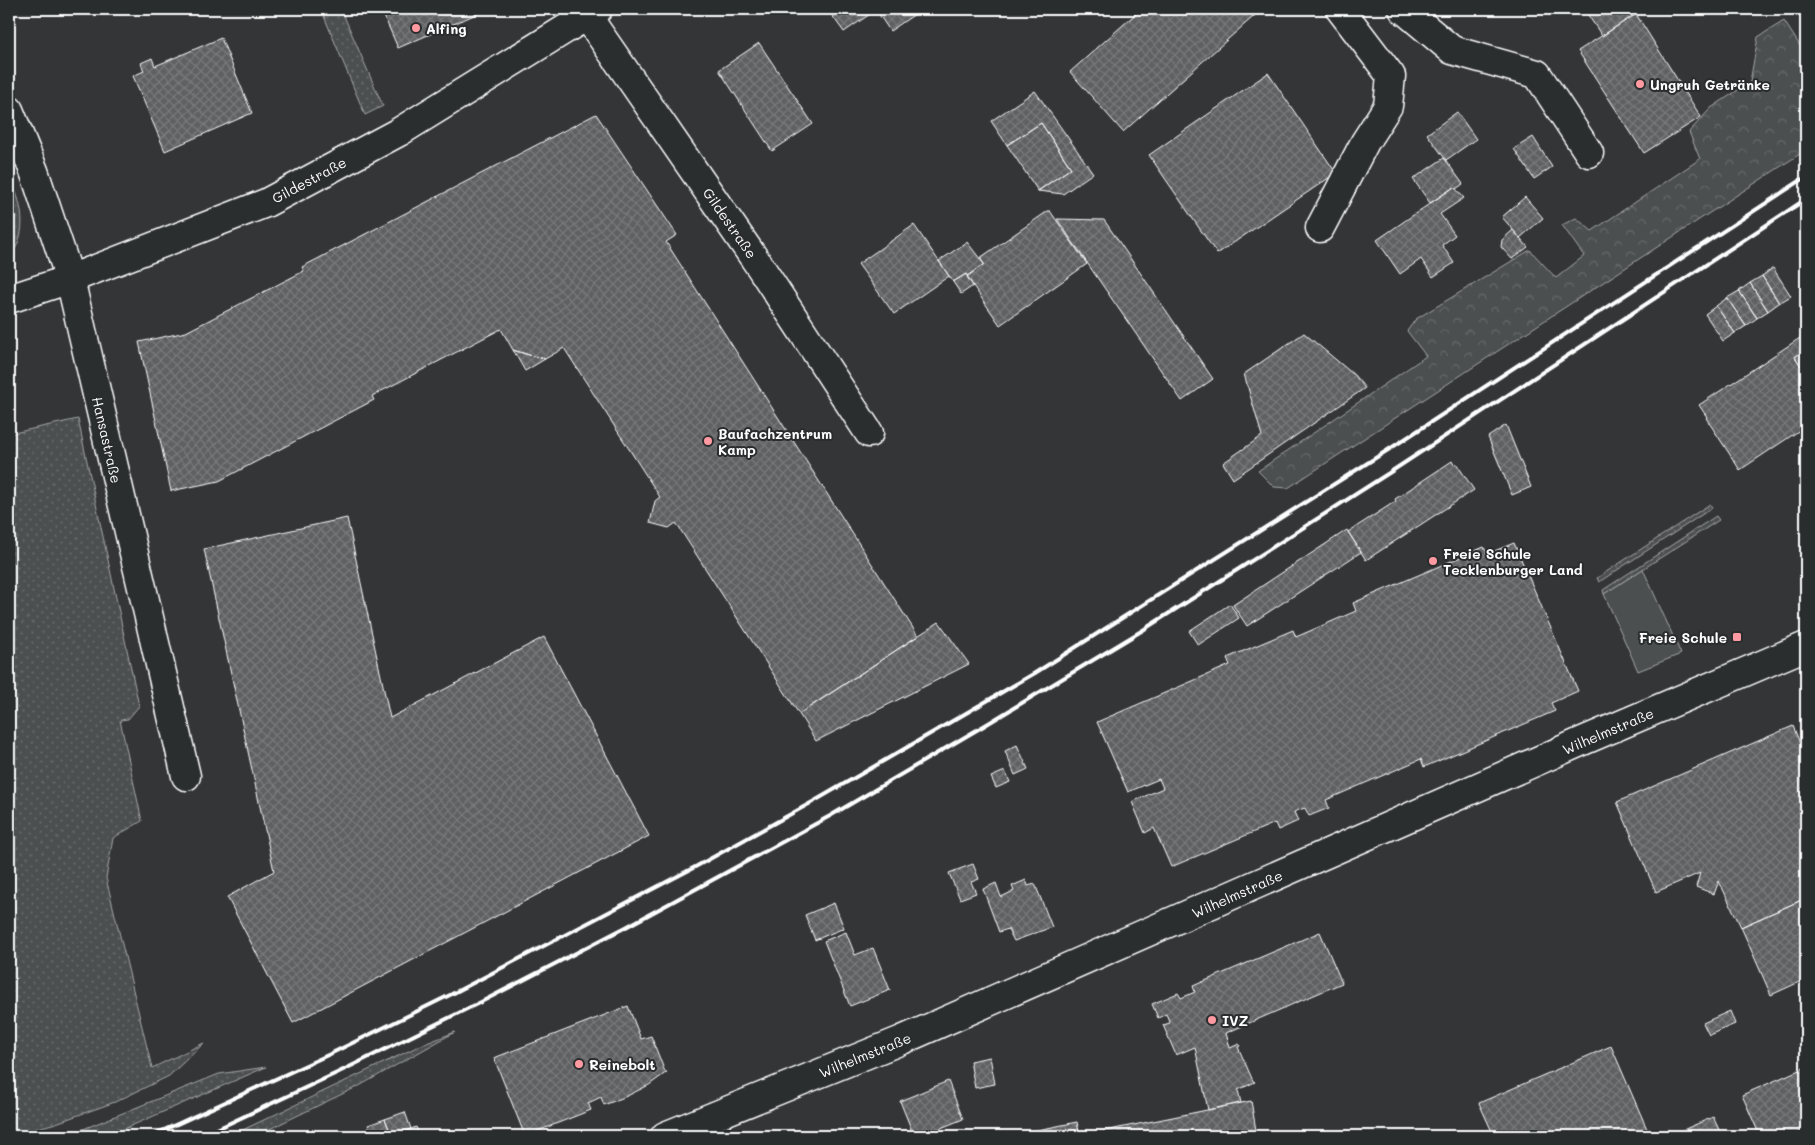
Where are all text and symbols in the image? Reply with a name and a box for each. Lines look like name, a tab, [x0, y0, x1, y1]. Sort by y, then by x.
place label: Alfing	[426, 19, 467, 38]
marker: Alfing	[410, 22, 422, 34]
place label: Ungruh Getränke	[1650, 75, 1770, 94]
marker: Ungruh Getränke	[1634, 78, 1646, 90]
street label: Gildestraße	[268, 152, 350, 208]
street label: Gildestraße	[699, 184, 761, 262]
street label: Hansastraße	[88, 395, 126, 485]
place label: Baufachzentrum Kamp	[718, 424, 832, 459]
marker: Baufachzentrum Kamp	[702, 435, 714, 447]
place label: Freie Schule Tecklenburger Land	[1443, 544, 1583, 579]
marker: Freie Schule Tecklenburger Land	[1427, 555, 1439, 567]
place label: Freie Schule	[1639, 628, 1727, 647]
marker: Freie Schule	[1731, 631, 1743, 643]
street label: Wilhelmstraße	[1559, 703, 1657, 759]
street label: Wilhelmstraße	[1189, 865, 1285, 923]
place label: IVZ	[1222, 1011, 1248, 1030]
marker: IVZ	[1206, 1014, 1218, 1026]
street label: Wilhelmstraße	[816, 1028, 914, 1082]
place label: Reinebolt	[589, 1055, 656, 1074]
marker: Reinebolt	[573, 1058, 585, 1070]

